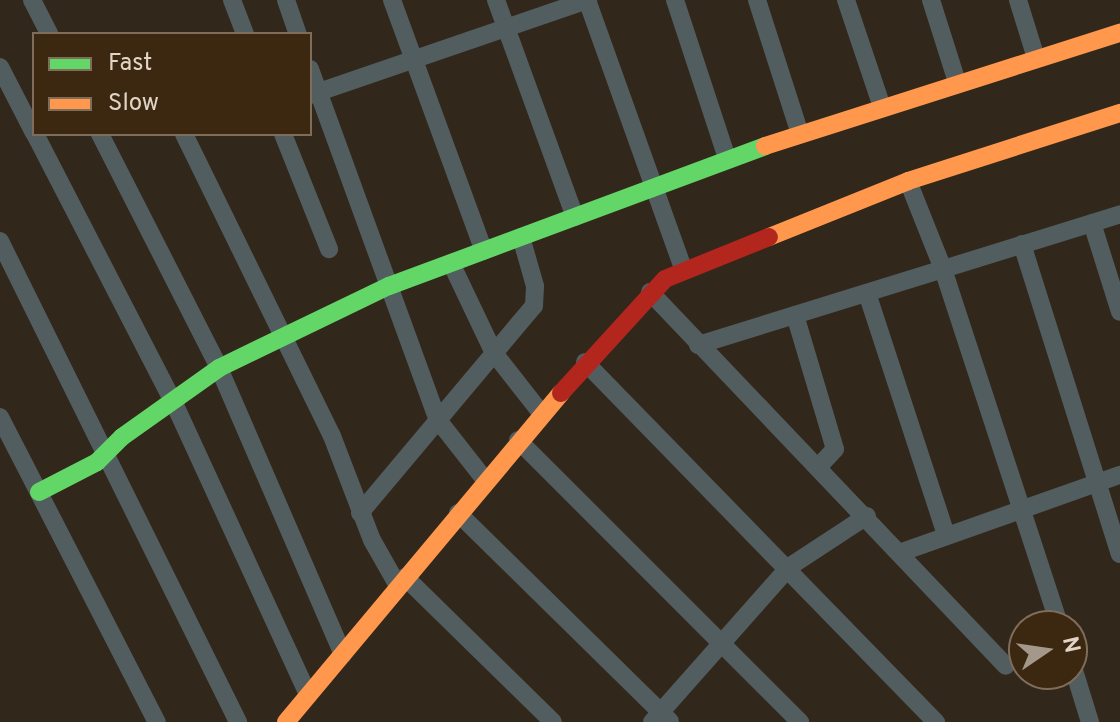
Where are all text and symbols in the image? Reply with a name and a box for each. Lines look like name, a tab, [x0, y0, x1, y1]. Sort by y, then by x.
legend	[32, 32, 312, 136]
text: Fast	[108, 49, 152, 79]
text: Slow	[108, 89, 159, 119]
north arrow	[1008, 610, 1088, 690]
text: N	[1055, 634, 1085, 656]

